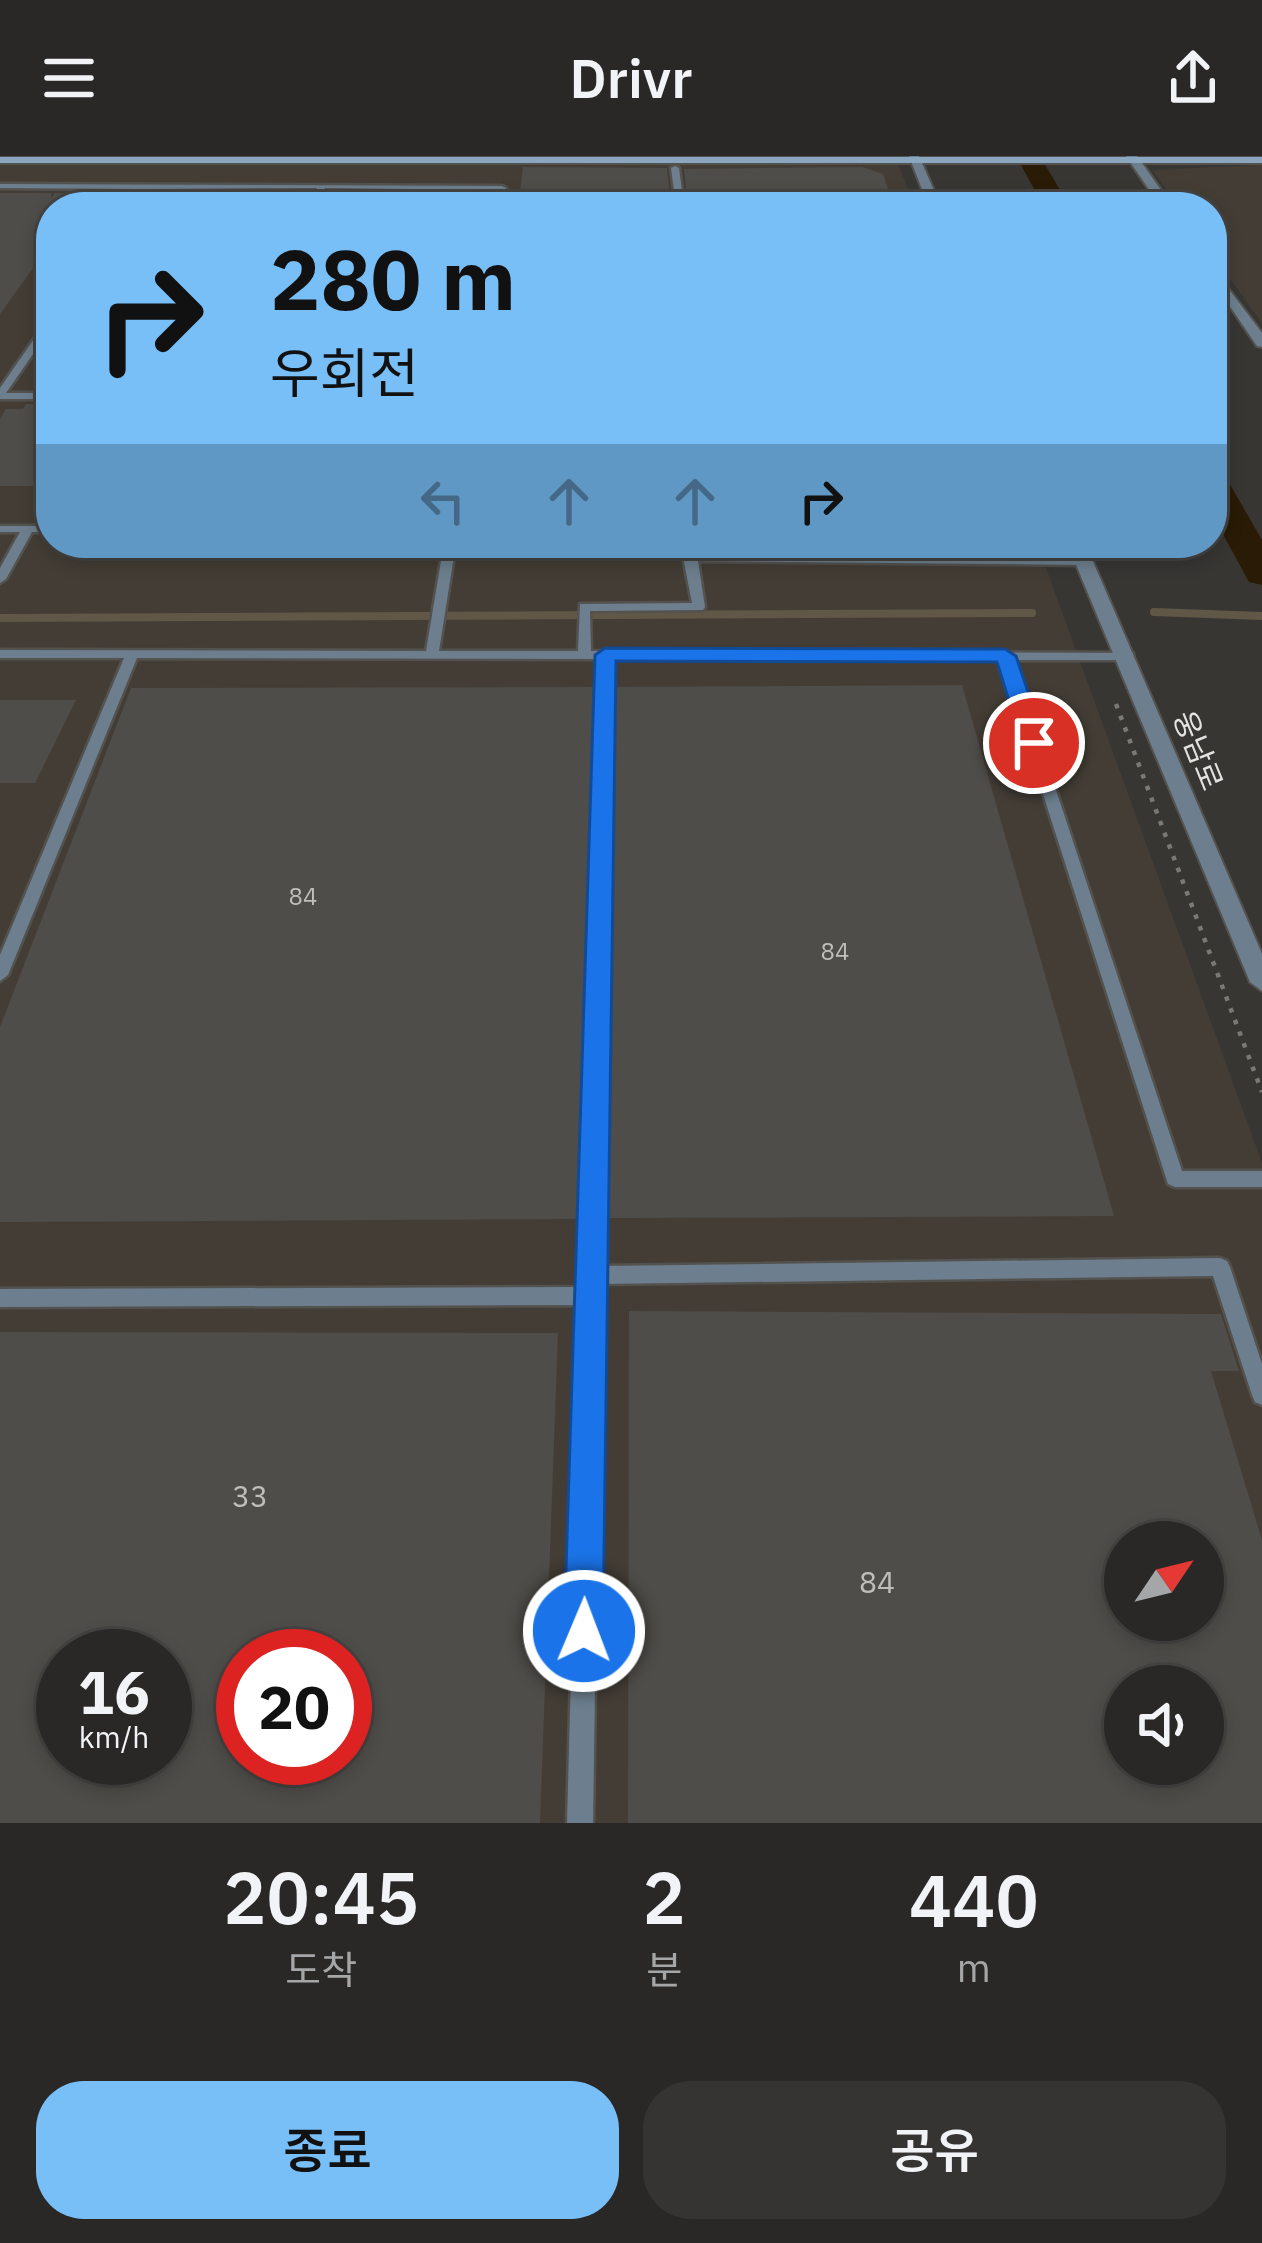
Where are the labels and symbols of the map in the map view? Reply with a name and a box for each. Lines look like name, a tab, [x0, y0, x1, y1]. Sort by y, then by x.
pin	[983, 692, 1085, 794]
street label: 웅남로	[1165, 704, 1233, 796]
house number: 84	[289, 880, 317, 912]
house number: 84	[821, 935, 849, 967]
house number: 33	[232, 1476, 268, 1515]
north arrow	[1104, 1521, 1224, 1641]
house number: 84	[859, 1562, 895, 1601]
position arrow	[521, 1568, 647, 1694]
speed limit sign: 20	[216, 1629, 372, 1785]

